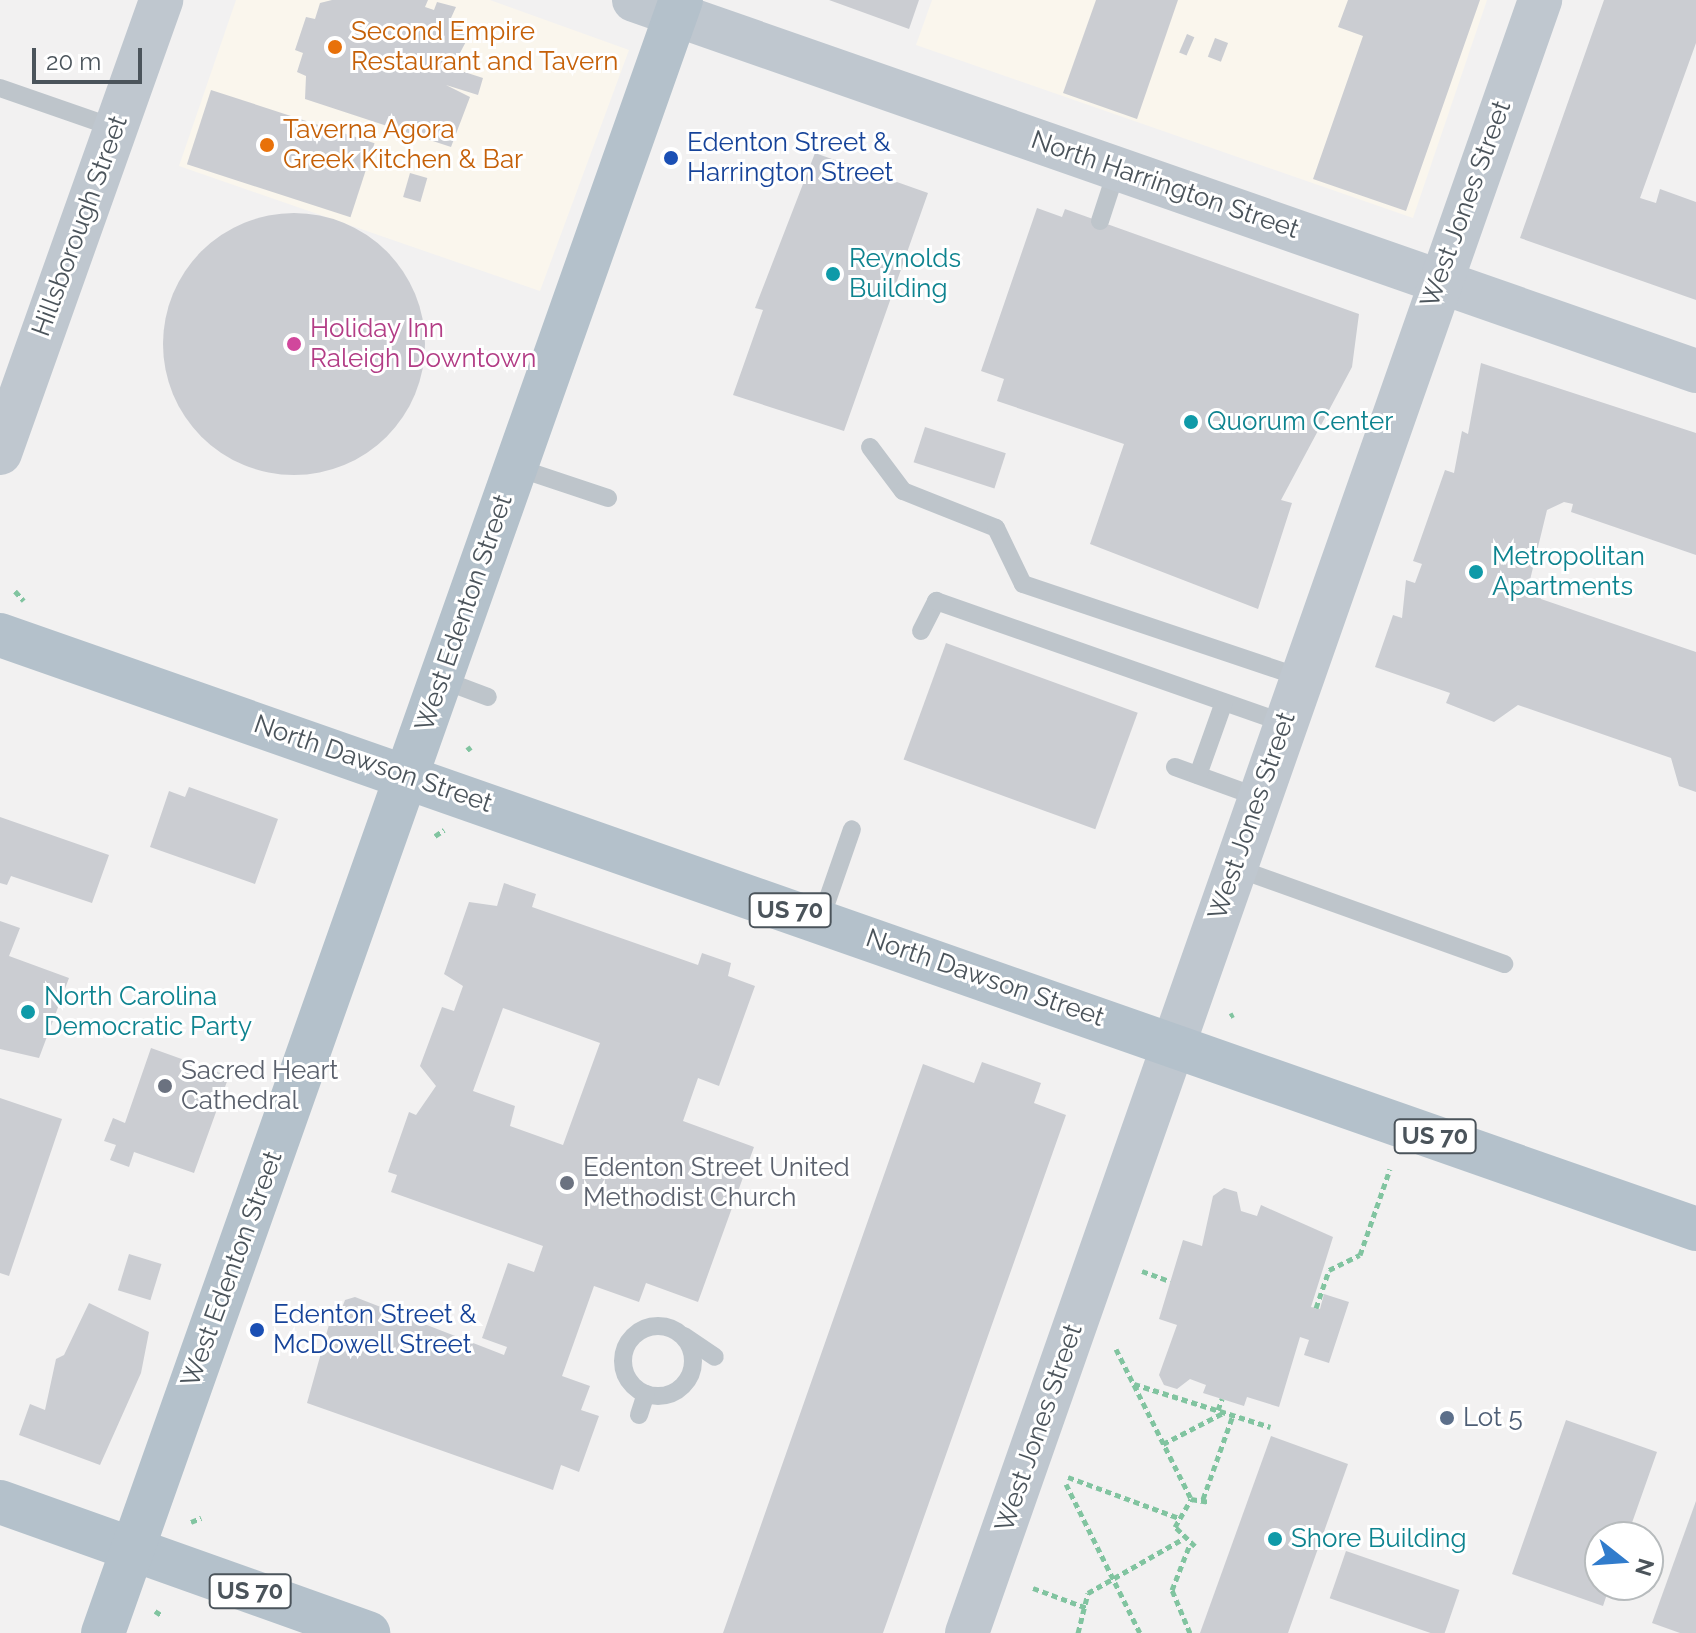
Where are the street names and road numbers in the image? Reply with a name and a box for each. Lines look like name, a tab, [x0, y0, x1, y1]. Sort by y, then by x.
street label: West Jones Street	[1414, 96, 1518, 312]
street label: Hillsborough Street	[26, 111, 134, 341]
street label: North Harrington Street	[1027, 124, 1303, 246]
street label: West Edenton Street	[409, 491, 519, 735]
street label: West Jones Street	[1202, 708, 1302, 924]
street label: North Dawson Street	[250, 709, 496, 819]
road number: US 70	[748, 890, 832, 930]
street label: North Dawson Street	[862, 923, 1108, 1033]
road number: US 70	[1393, 1116, 1477, 1156]
street label: West Edenton Street	[175, 1147, 289, 1391]
street label: West Jones Street	[989, 1320, 1089, 1536]
road number: US 70	[208, 1571, 292, 1611]

